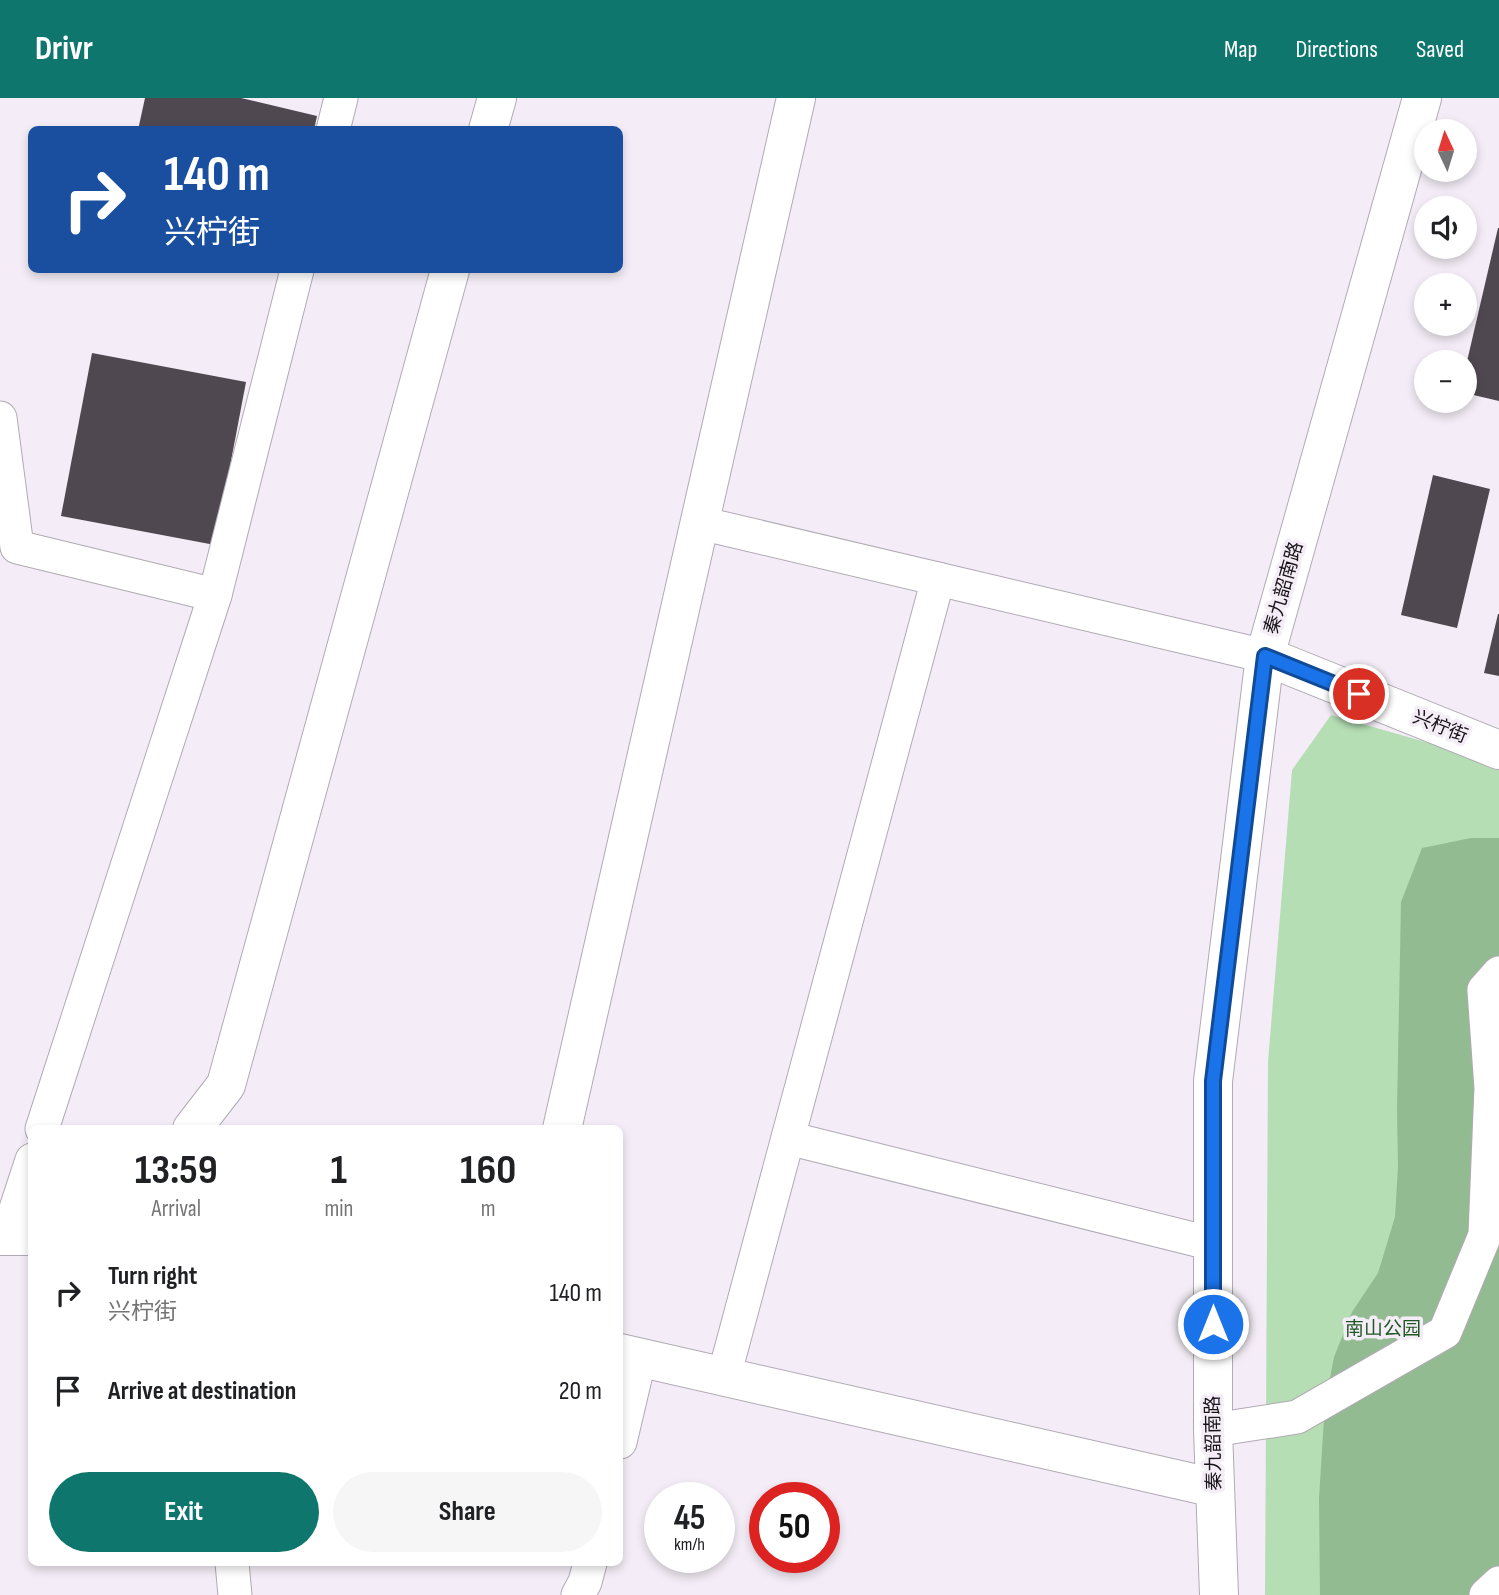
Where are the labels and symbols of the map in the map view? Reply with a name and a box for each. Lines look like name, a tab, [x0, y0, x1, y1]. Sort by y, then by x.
north arrow	[1414, 119, 1477, 182]
street label: 秦九韶南路	[1260, 539, 1308, 637]
pin	[1329, 664, 1389, 724]
street label: 兴柠街	[1409, 706, 1471, 748]
position arrow	[1176, 1287, 1250, 1361]
park label: 南山公园	[1345, 1318, 1421, 1341]
street label: 秦九韶南路	[1202, 1395, 1226, 1491]
speed limit sign: 50	[749, 1482, 840, 1573]

